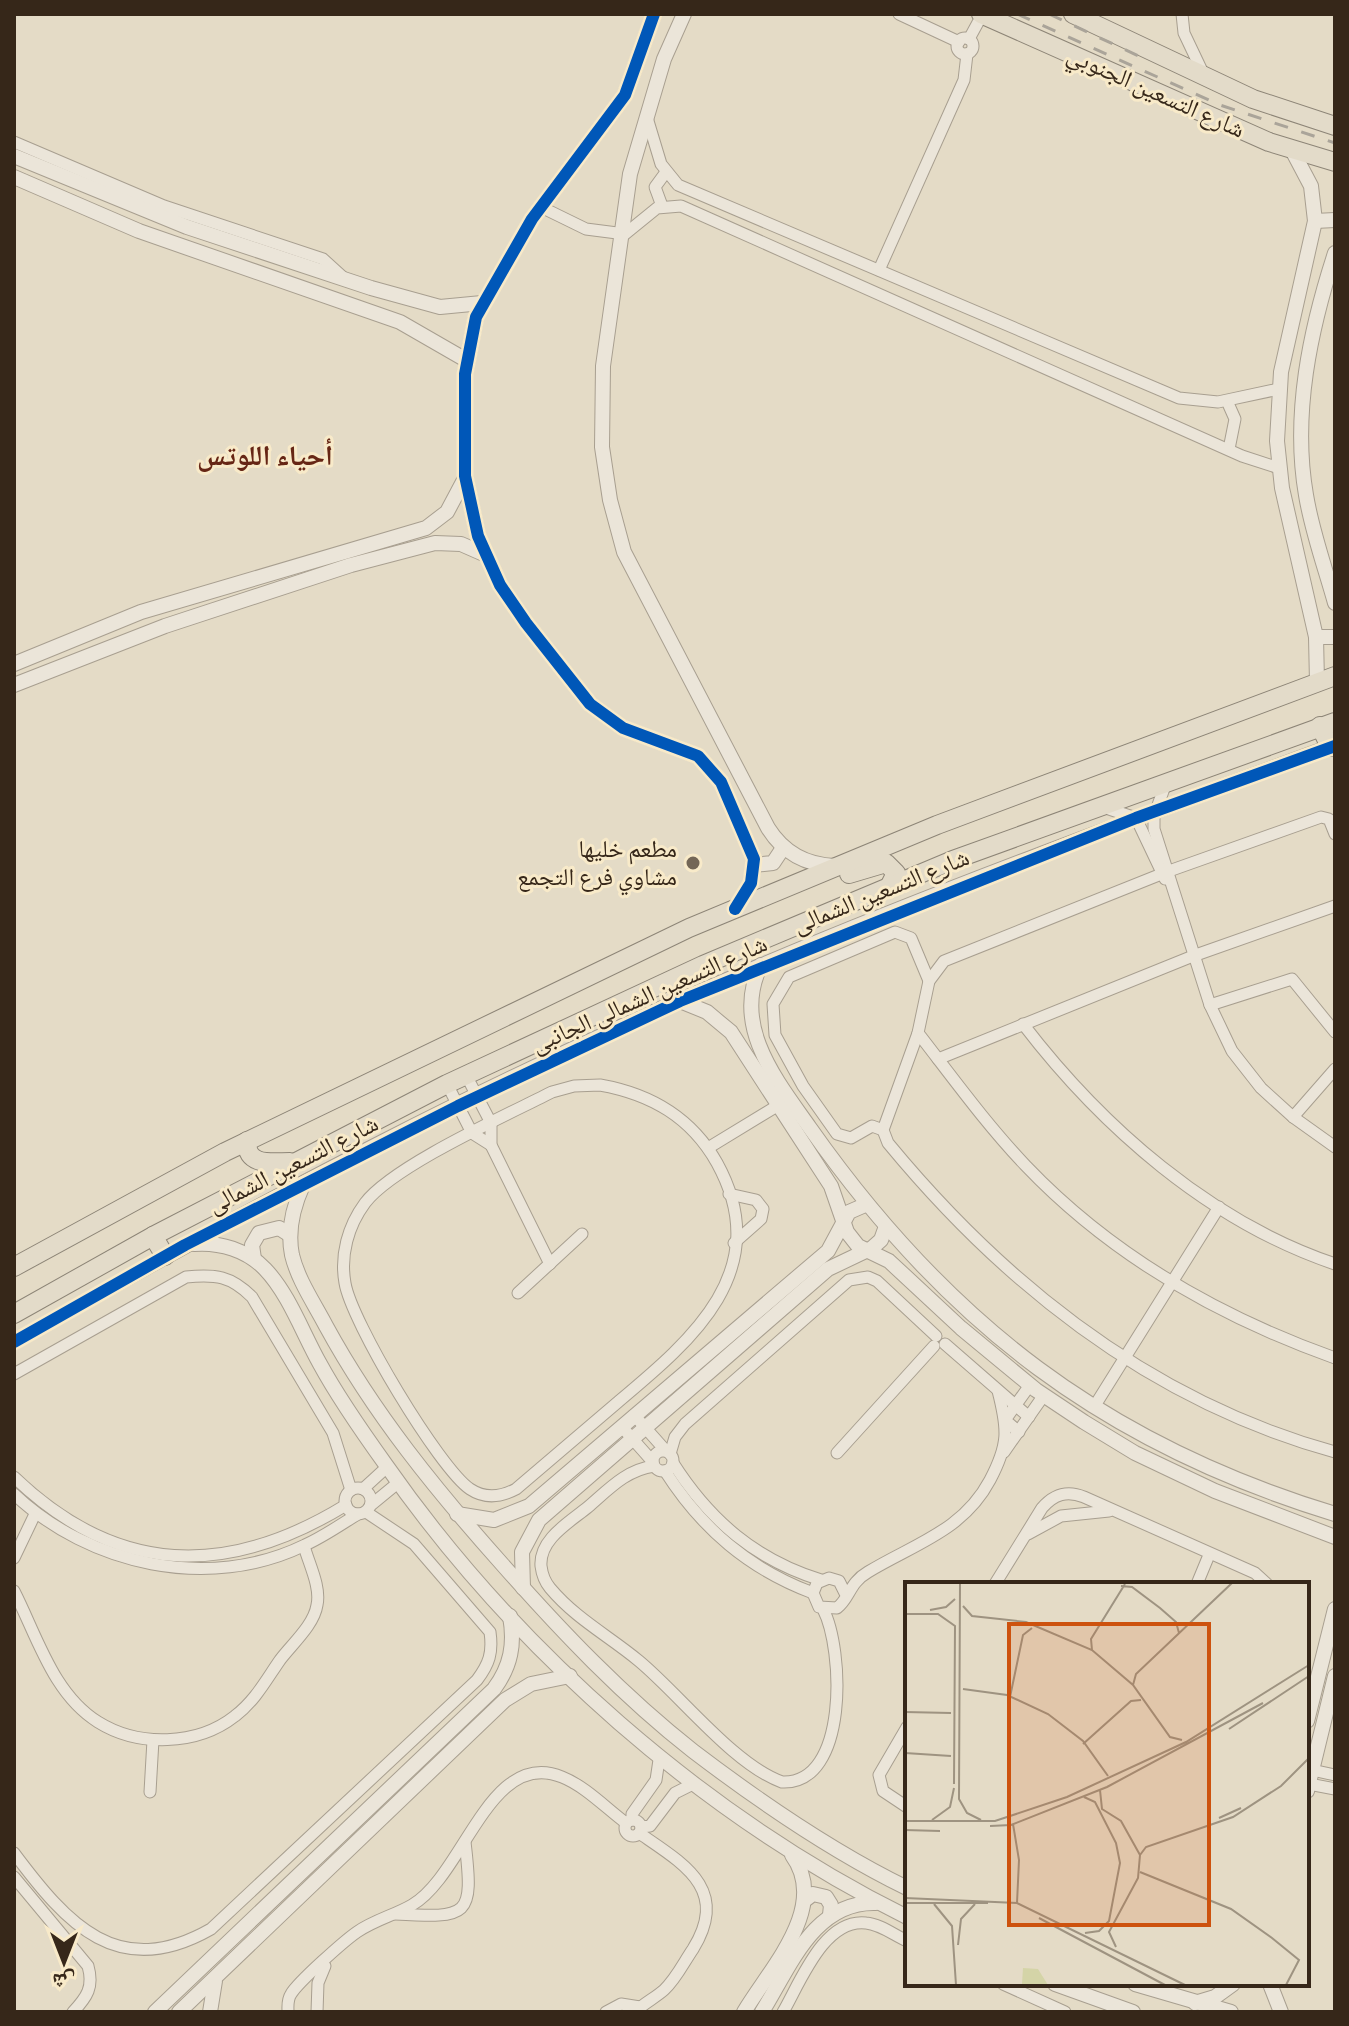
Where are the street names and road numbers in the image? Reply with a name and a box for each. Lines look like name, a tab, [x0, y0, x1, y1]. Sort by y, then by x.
street label: شارع التسعين الجنوبي	[1061, 35, 1252, 148]
street label: شارع التسعين الشمالى	[787, 837, 974, 940]
street label: شارع التسعين الشمالى الجانبى	[524, 924, 772, 1060]
street label: شارع التسعين الشمالى	[200, 1104, 383, 1220]

